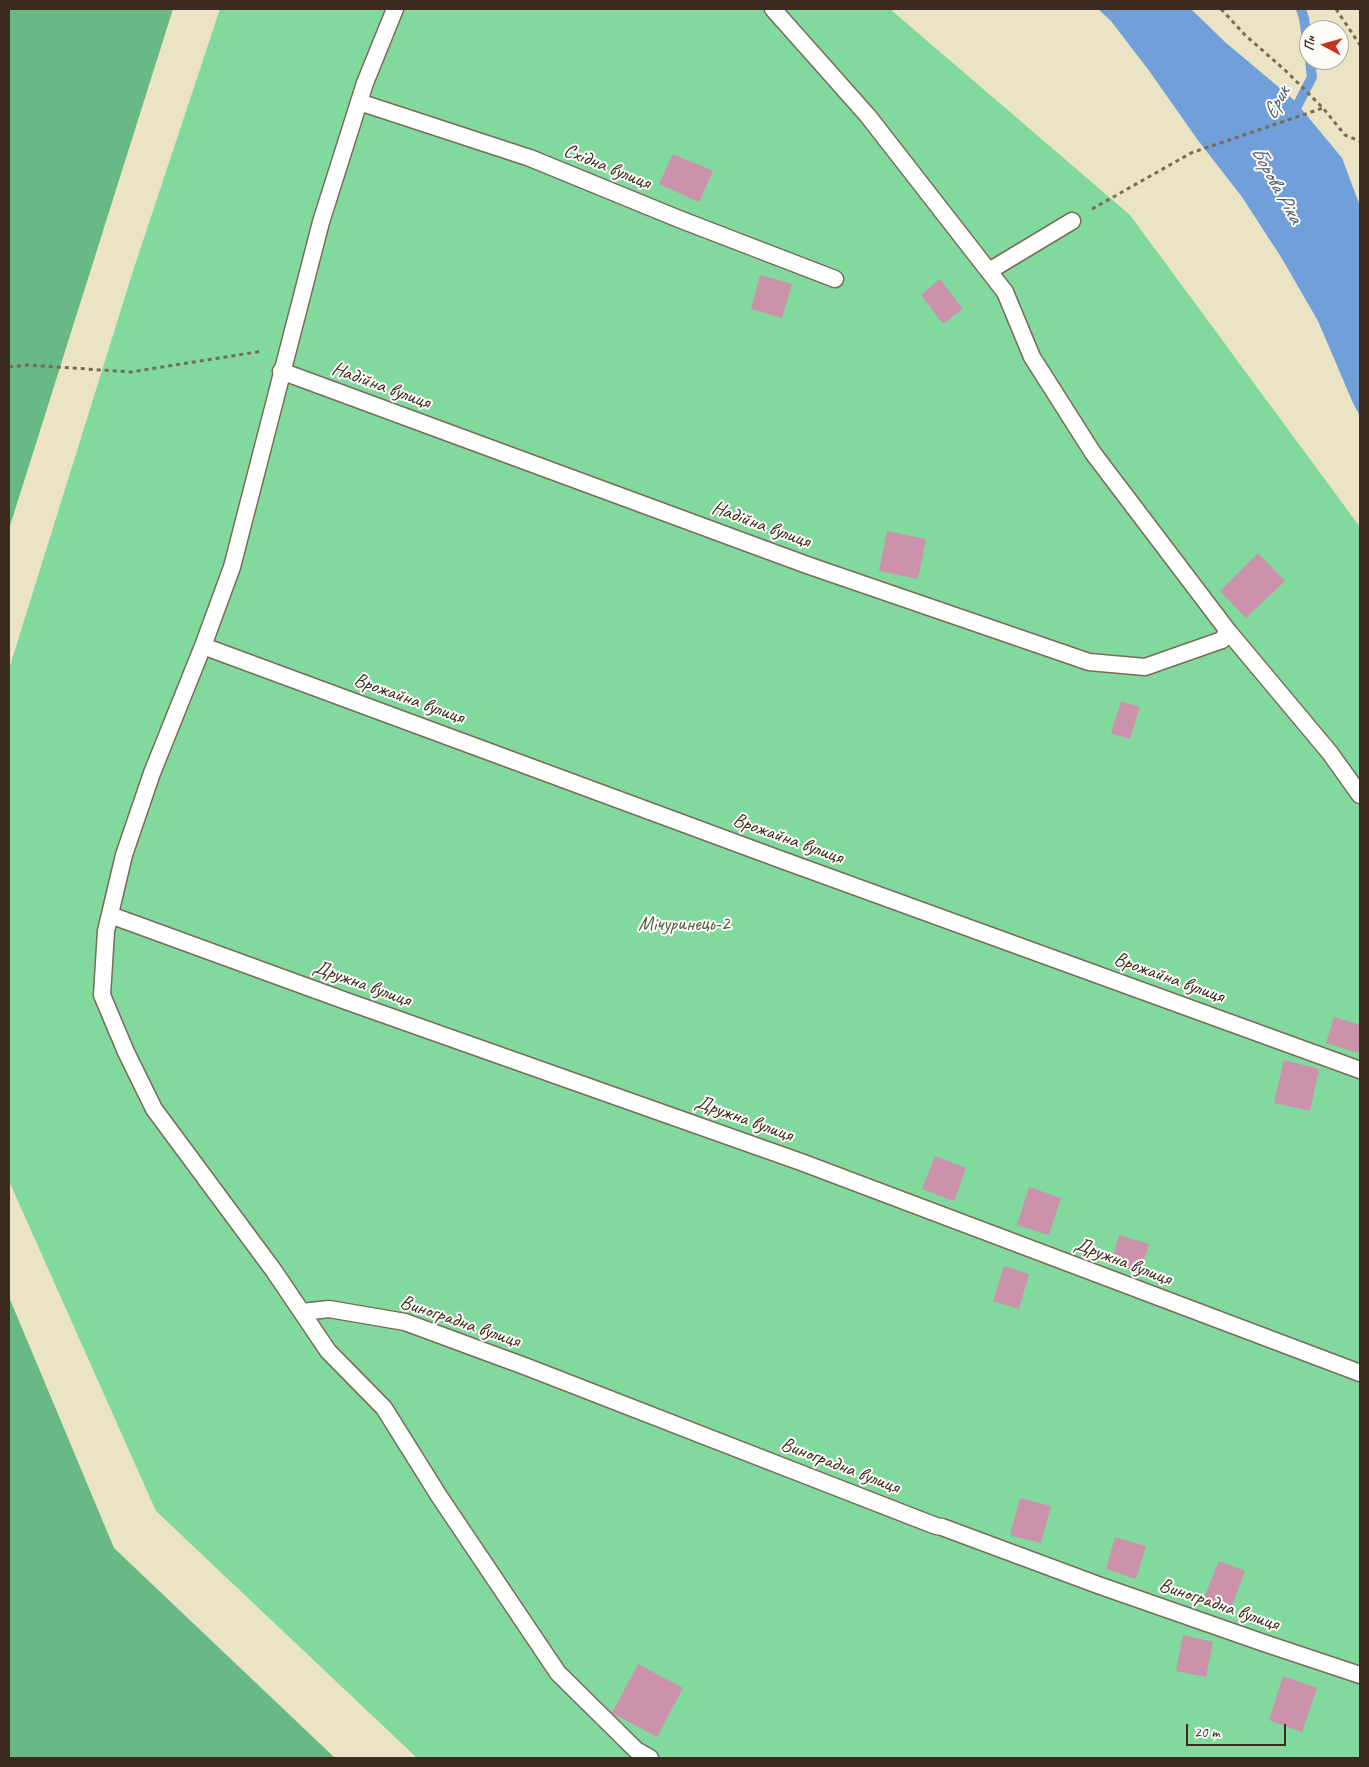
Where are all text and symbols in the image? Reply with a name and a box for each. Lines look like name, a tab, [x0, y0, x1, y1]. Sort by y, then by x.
north arrow	[1299, 20, 1349, 70]
text: Пн	[1300, 35, 1319, 52]
water label: Єрик	[1258, 82, 1296, 124]
street label: Східна вулиця	[560, 139, 654, 195]
water label: Борова Ріка	[1245, 142, 1307, 228]
street label: Надійна вулиця	[328, 357, 434, 415]
street label: Надійна вулиця	[708, 496, 814, 554]
street label: Врожайна вулиця	[351, 668, 467, 730]
street label: Врожайна вулиця	[730, 808, 846, 870]
park label: Мічуринець-2	[638, 913, 730, 937]
street label: Врожайна вулиця	[1111, 947, 1227, 1009]
street label: Дружна вулиця	[310, 955, 414, 1013]
street label: Дружна вулиця	[692, 1090, 796, 1148]
street label: Дружна вулиця	[1071, 1233, 1175, 1291]
street label: Виноградна вулиця	[397, 1290, 523, 1354]
street label: Виноградна вулиця	[777, 1432, 903, 1500]
street label: Виноградна вулиця	[1156, 1573, 1282, 1637]
scale bar	[1189, 1714, 1289, 1746]
text: 20 m	[1194, 1723, 1220, 1742]

